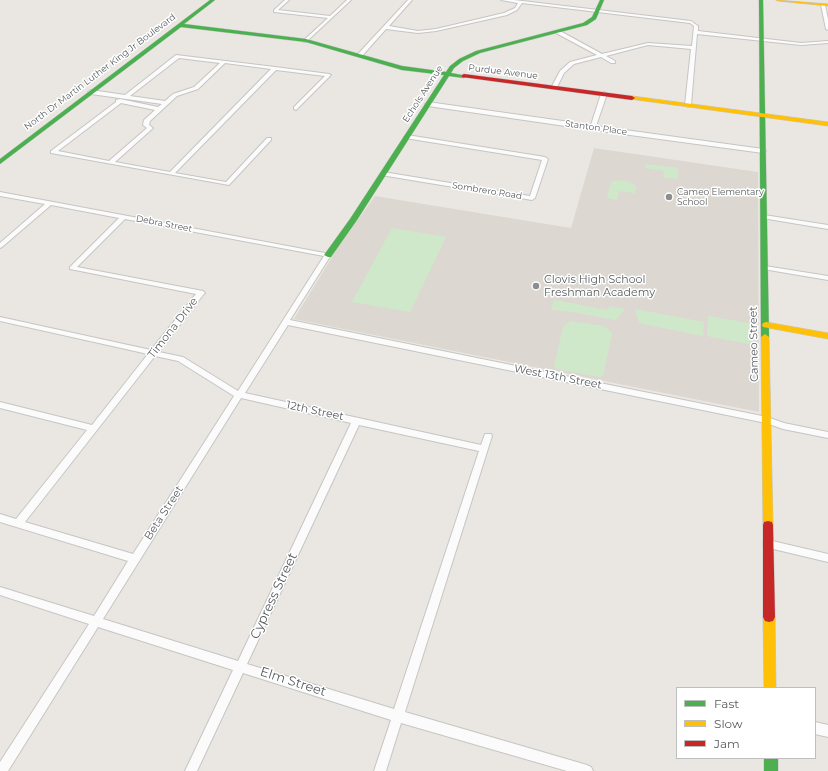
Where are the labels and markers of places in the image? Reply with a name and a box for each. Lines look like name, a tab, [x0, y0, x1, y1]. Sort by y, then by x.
place label: Cameo Elementary School	[677, 187, 764, 208]
marker: Cameo Elementary School	[664, 192, 674, 202]
place label: Clovis High School Freshman Academy	[544, 273, 655, 299]
marker: Clovis High School Freshman Academy	[531, 281, 541, 291]

